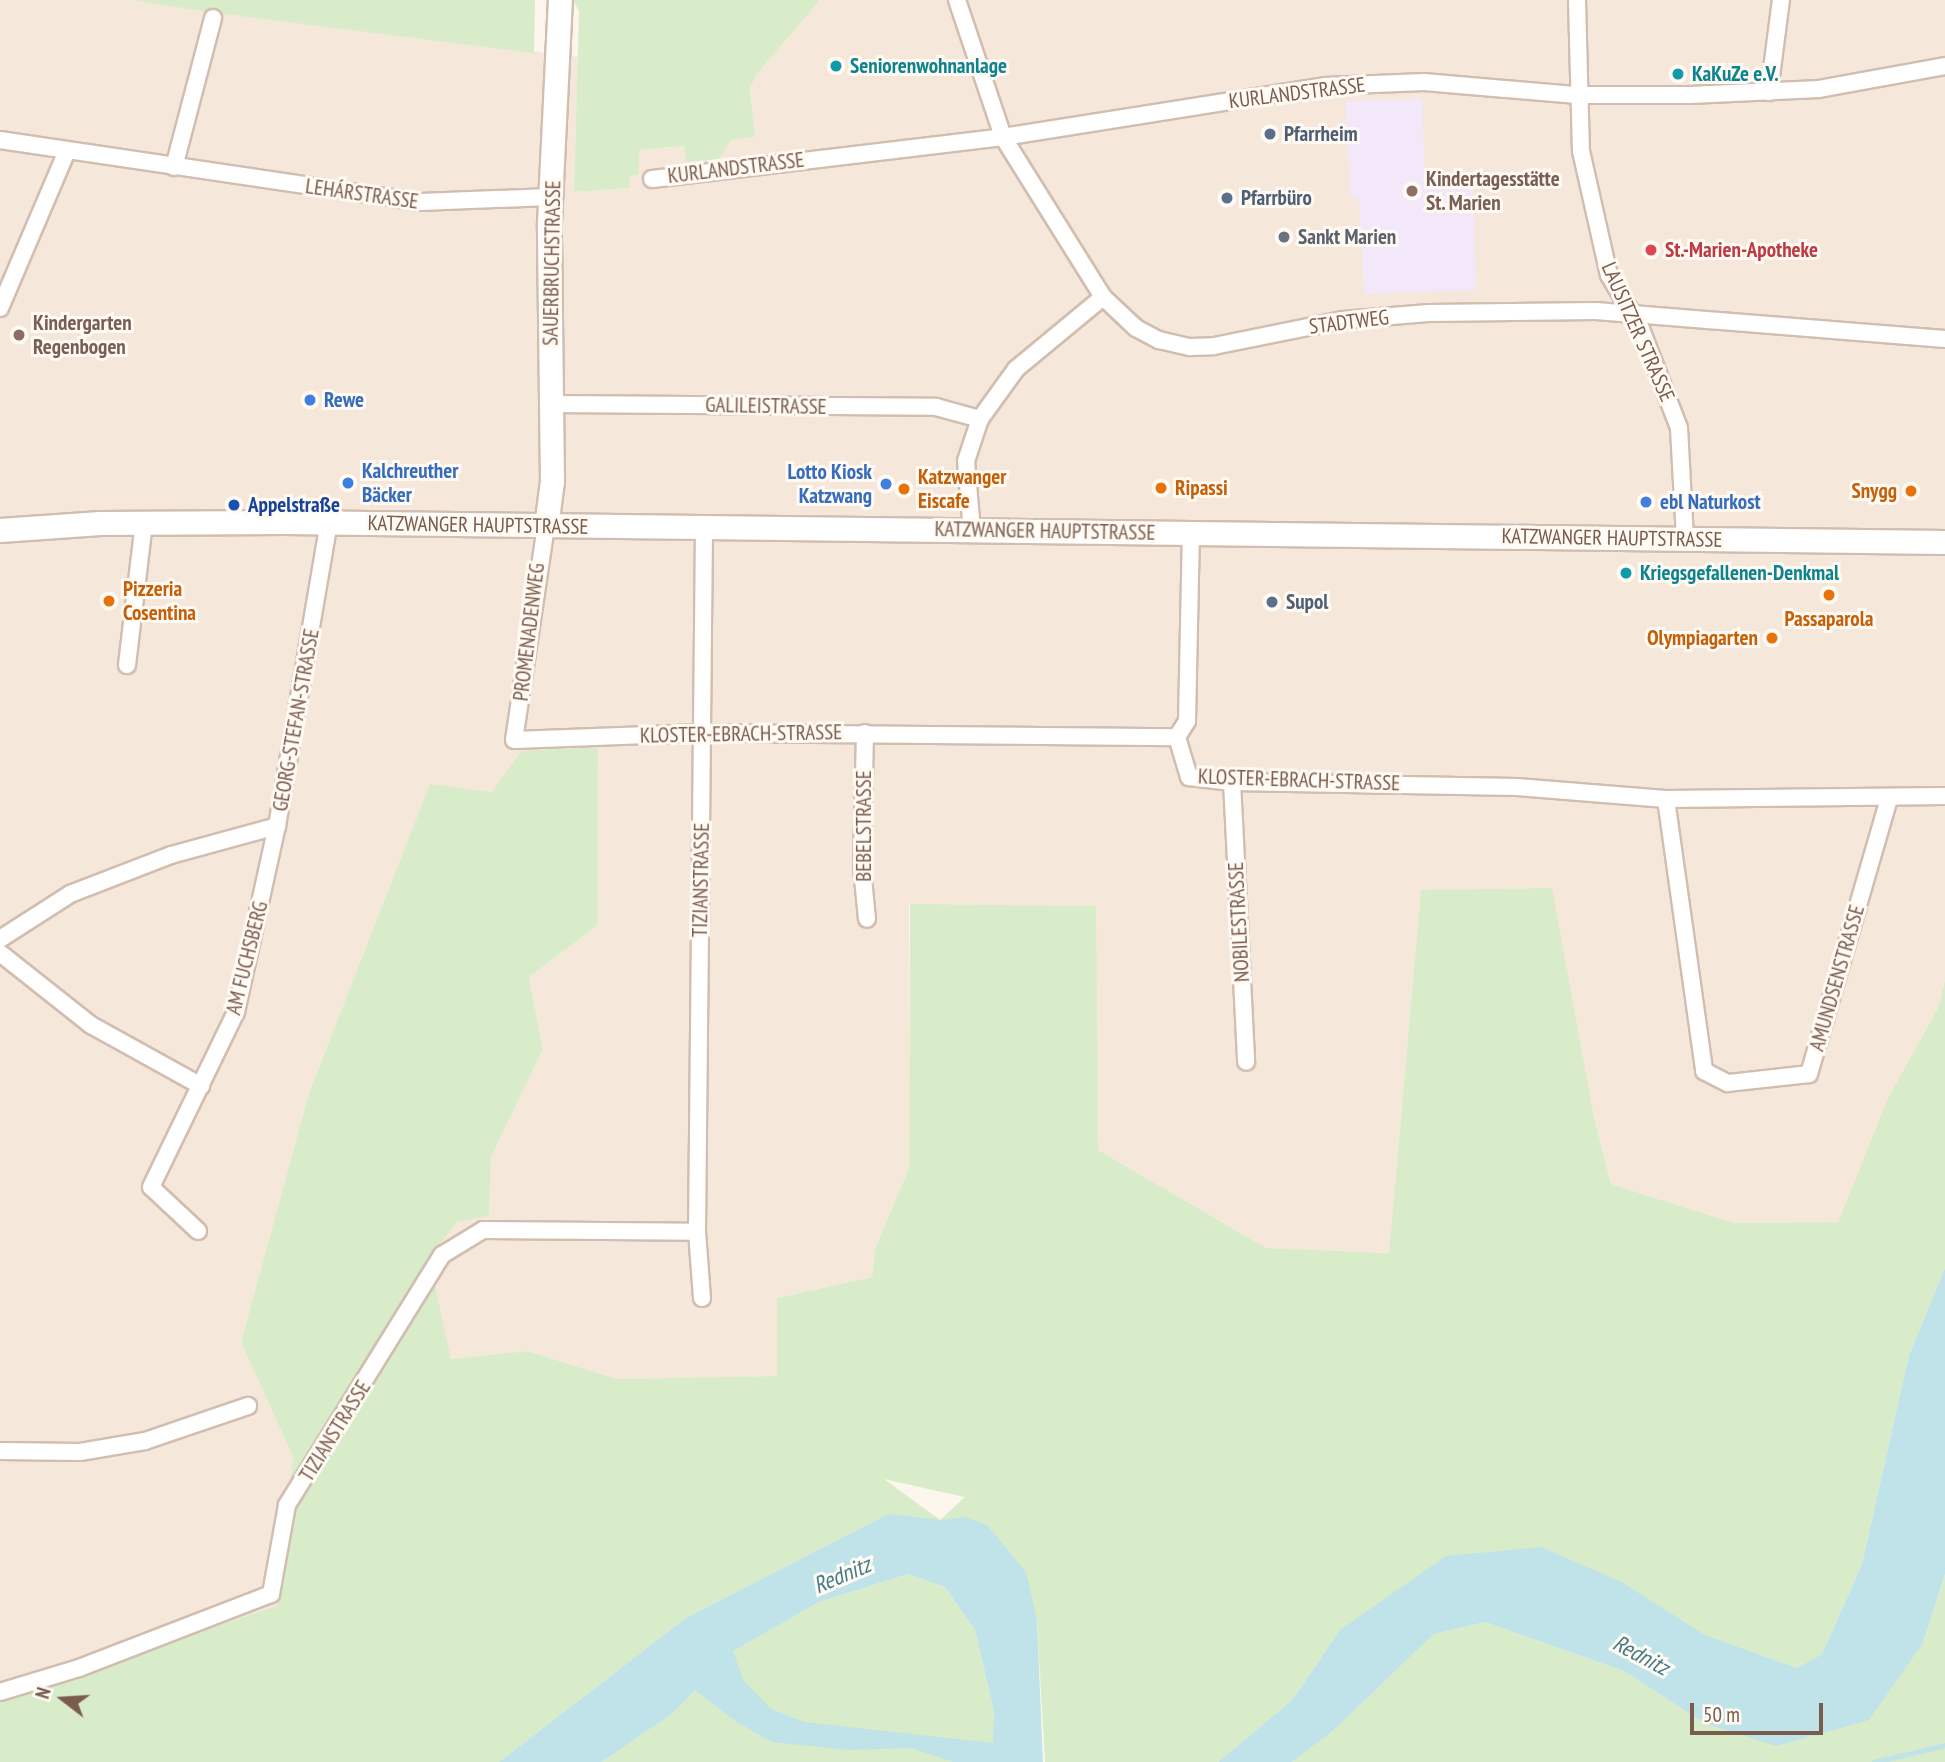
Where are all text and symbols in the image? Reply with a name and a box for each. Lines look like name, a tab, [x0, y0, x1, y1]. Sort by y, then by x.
place label: Seniorenwohnanlage	[850, 53, 1007, 79]
marker: Seniorenwohnanlage	[828, 58, 844, 74]
place label: KaKuZe e.V.	[1692, 61, 1779, 87]
marker: KaKuZe e.V.	[1670, 66, 1686, 82]
street label: KURLANDSTRASSE	[1227, 72, 1367, 114]
place label: Pfarrheim	[1284, 121, 1358, 147]
marker: Pfarrheim	[1262, 126, 1278, 142]
street label: KURLANDSTRASSE	[666, 147, 806, 189]
place label: Kindertagesstätte St. Marien	[1426, 166, 1560, 216]
street label: LEHÁRSTRASSE	[304, 174, 420, 214]
street label: SAUERBRUCHSTRASSE	[538, 180, 566, 346]
marker: Kindertagesstätte St. Marien	[1404, 183, 1420, 199]
place label: Pfarrbüro	[1241, 185, 1312, 211]
marker: Pfarrbüro	[1219, 190, 1235, 206]
place label: Sankt Marien	[1298, 224, 1396, 250]
marker: Sankt Marien	[1276, 229, 1292, 245]
place label: St.-Marien-Apotheke	[1665, 237, 1818, 263]
marker: St.-Marien-Apotheke	[1643, 242, 1659, 258]
street label: LAUSITZER STRASSE	[1596, 258, 1680, 406]
street label: STADTWEG	[1308, 305, 1390, 339]
place label: Kindergarten Regenbogen	[33, 310, 132, 360]
marker: Kindergarten Regenbogen	[11, 327, 27, 343]
place label: Rewe	[324, 387, 364, 413]
marker: Rewe	[302, 392, 318, 408]
street label: GALILEISTRASSE	[705, 392, 827, 420]
place label: Kalchreuther Bäcker	[362, 458, 458, 508]
place label: Lotto Kiosk Katzwang	[788, 459, 872, 509]
place label: Katzwanger Eiscafe	[918, 464, 1006, 514]
marker: Kalchreuther Bäcker	[340, 475, 356, 491]
place label: Ripassi	[1175, 475, 1228, 501]
marker: Lotto Kiosk Katzwang	[878, 476, 894, 492]
place label: Snygg	[1851, 478, 1897, 504]
marker: Ripassi	[1153, 480, 1169, 496]
marker: Katzwanger Eiscafe	[896, 481, 912, 497]
marker: Snygg	[1903, 483, 1919, 499]
place label: ebl Naturkost	[1660, 489, 1761, 515]
place label: Appelstraße	[248, 492, 340, 518]
marker: ebl Naturkost	[1638, 494, 1654, 510]
marker: Appelstraße	[226, 497, 242, 513]
street label: KATZWANGER HAUPTSTRASSE	[367, 510, 589, 540]
street label: KATZWANGER HAUPTSTRASSE	[934, 516, 1156, 546]
street label: KATZWANGER HAUPTSTRASSE	[1501, 523, 1723, 553]
place label: Kriegsgefallenen-Denkmal	[1640, 560, 1839, 586]
street label: PROMENADENWEG	[508, 562, 550, 702]
marker: Kriegsgefallenen-Denkmal	[1618, 565, 1634, 581]
place label: Pizzeria Cosentina	[123, 576, 196, 626]
marker: Passaparola	[1821, 587, 1837, 603]
place label: Supol	[1286, 589, 1328, 615]
marker: Pizzeria Cosentina	[101, 593, 117, 609]
marker: Supol	[1264, 594, 1280, 610]
place label: Passaparola	[1785, 606, 1873, 632]
place label: Olympiagarten	[1647, 625, 1758, 651]
street label: GEORG-STEFAN-STRASSE	[268, 627, 324, 813]
marker: Olympiagarten	[1764, 630, 1780, 646]
street label: KLOSTER-EBRACH-STRASSE	[640, 720, 842, 748]
street label: KLOSTER-EBRACH-STRASSE	[1198, 764, 1400, 796]
street label: BEBELSTRASSE	[851, 770, 877, 882]
street label: TIZIANSTRASSE	[687, 823, 715, 937]
street label: NOBILESTRASSE	[1223, 861, 1255, 983]
street label: AM FUCHSBERG	[221, 899, 273, 1017]
street label: AMUNDSENSTRASSE	[1804, 902, 1870, 1054]
street label: TIZIANSTRASSE	[294, 1376, 376, 1486]
water label: Rednitz	[809, 1551, 875, 1599]
water label: Rednitz	[1608, 1629, 1674, 1681]
north arrow	[28, 1664, 98, 1734]
text: N	[30, 1684, 56, 1701]
scale bar	[1693, 1688, 1826, 1732]
text: 50 m	[1703, 1701, 1740, 1728]

